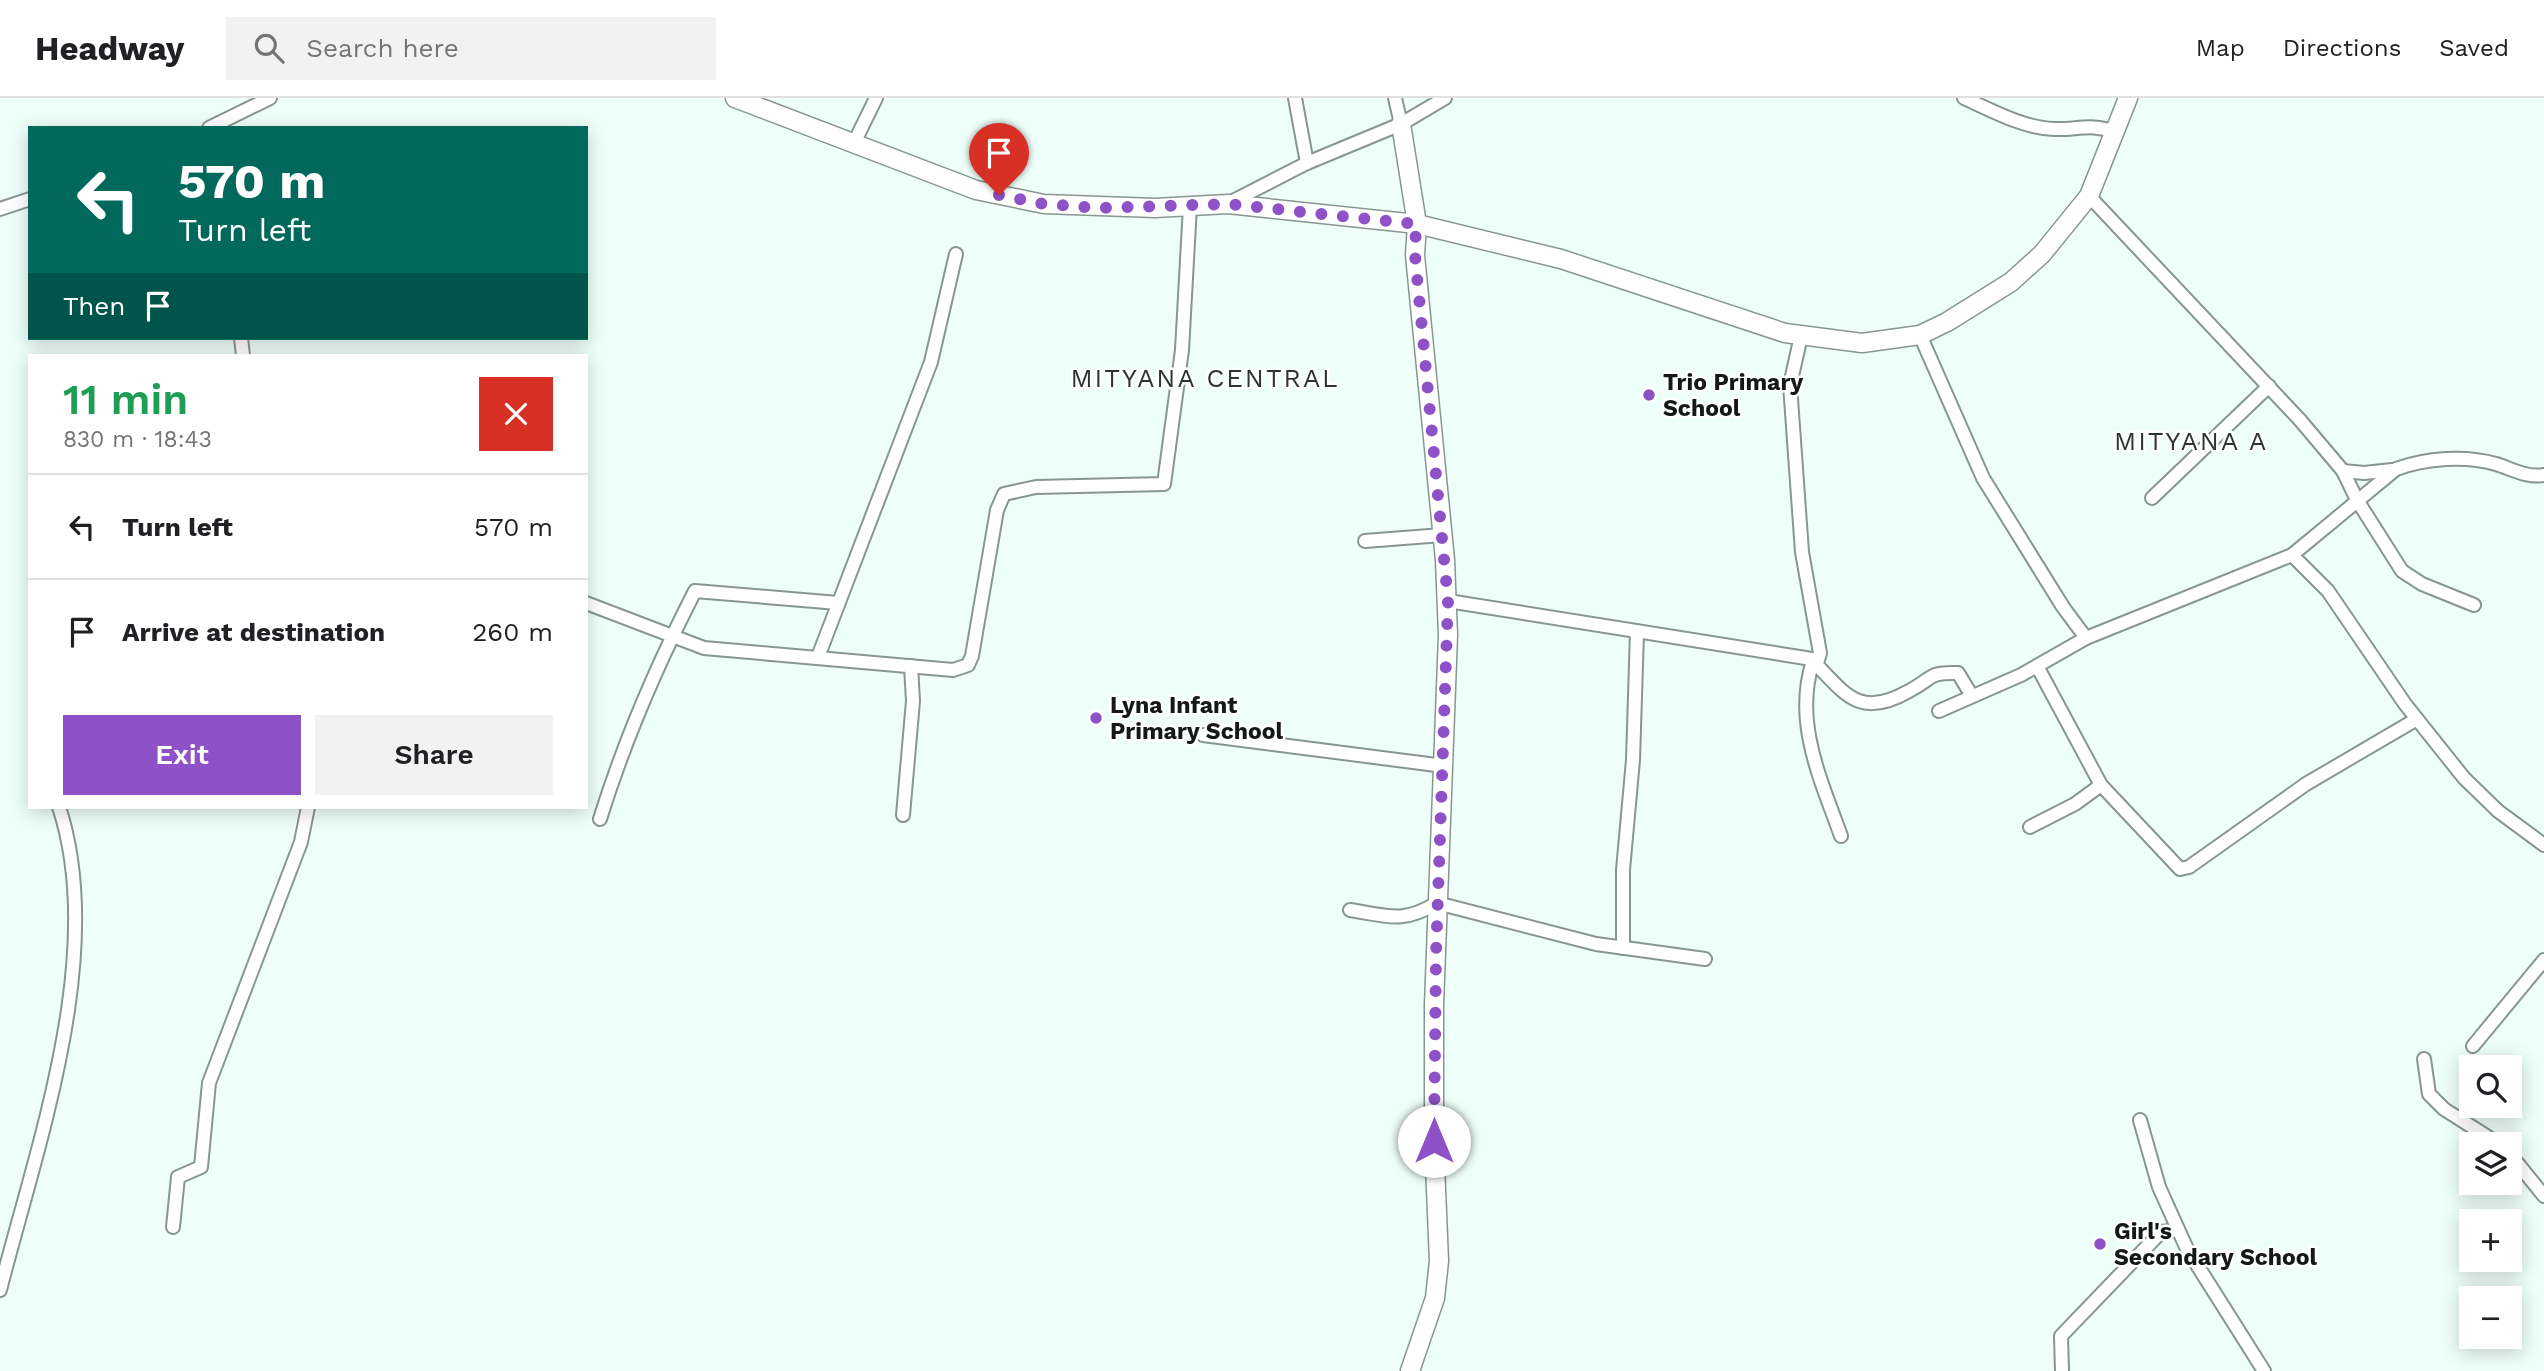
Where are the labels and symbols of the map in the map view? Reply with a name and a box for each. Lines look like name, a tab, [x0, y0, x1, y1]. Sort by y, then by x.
pin	[969, 123, 1029, 195]
district label: MITYANA CENTRAL	[1070, 363, 1340, 393]
place label: Trio Primary School	[1663, 369, 1803, 422]
marker: Trio Primary School	[1641, 387, 1657, 403]
district label: MITYANA A	[2114, 426, 2268, 456]
place label: Lyna Infant Primary School	[1110, 692, 1284, 745]
marker: Lyna Infant Primary School	[1088, 710, 1104, 726]
position arrow	[1397, 1104, 1471, 1178]
place label: Girl's Secondary School	[2114, 1218, 2318, 1271]
marker: Girl's Secondary School	[2092, 1236, 2108, 1252]

